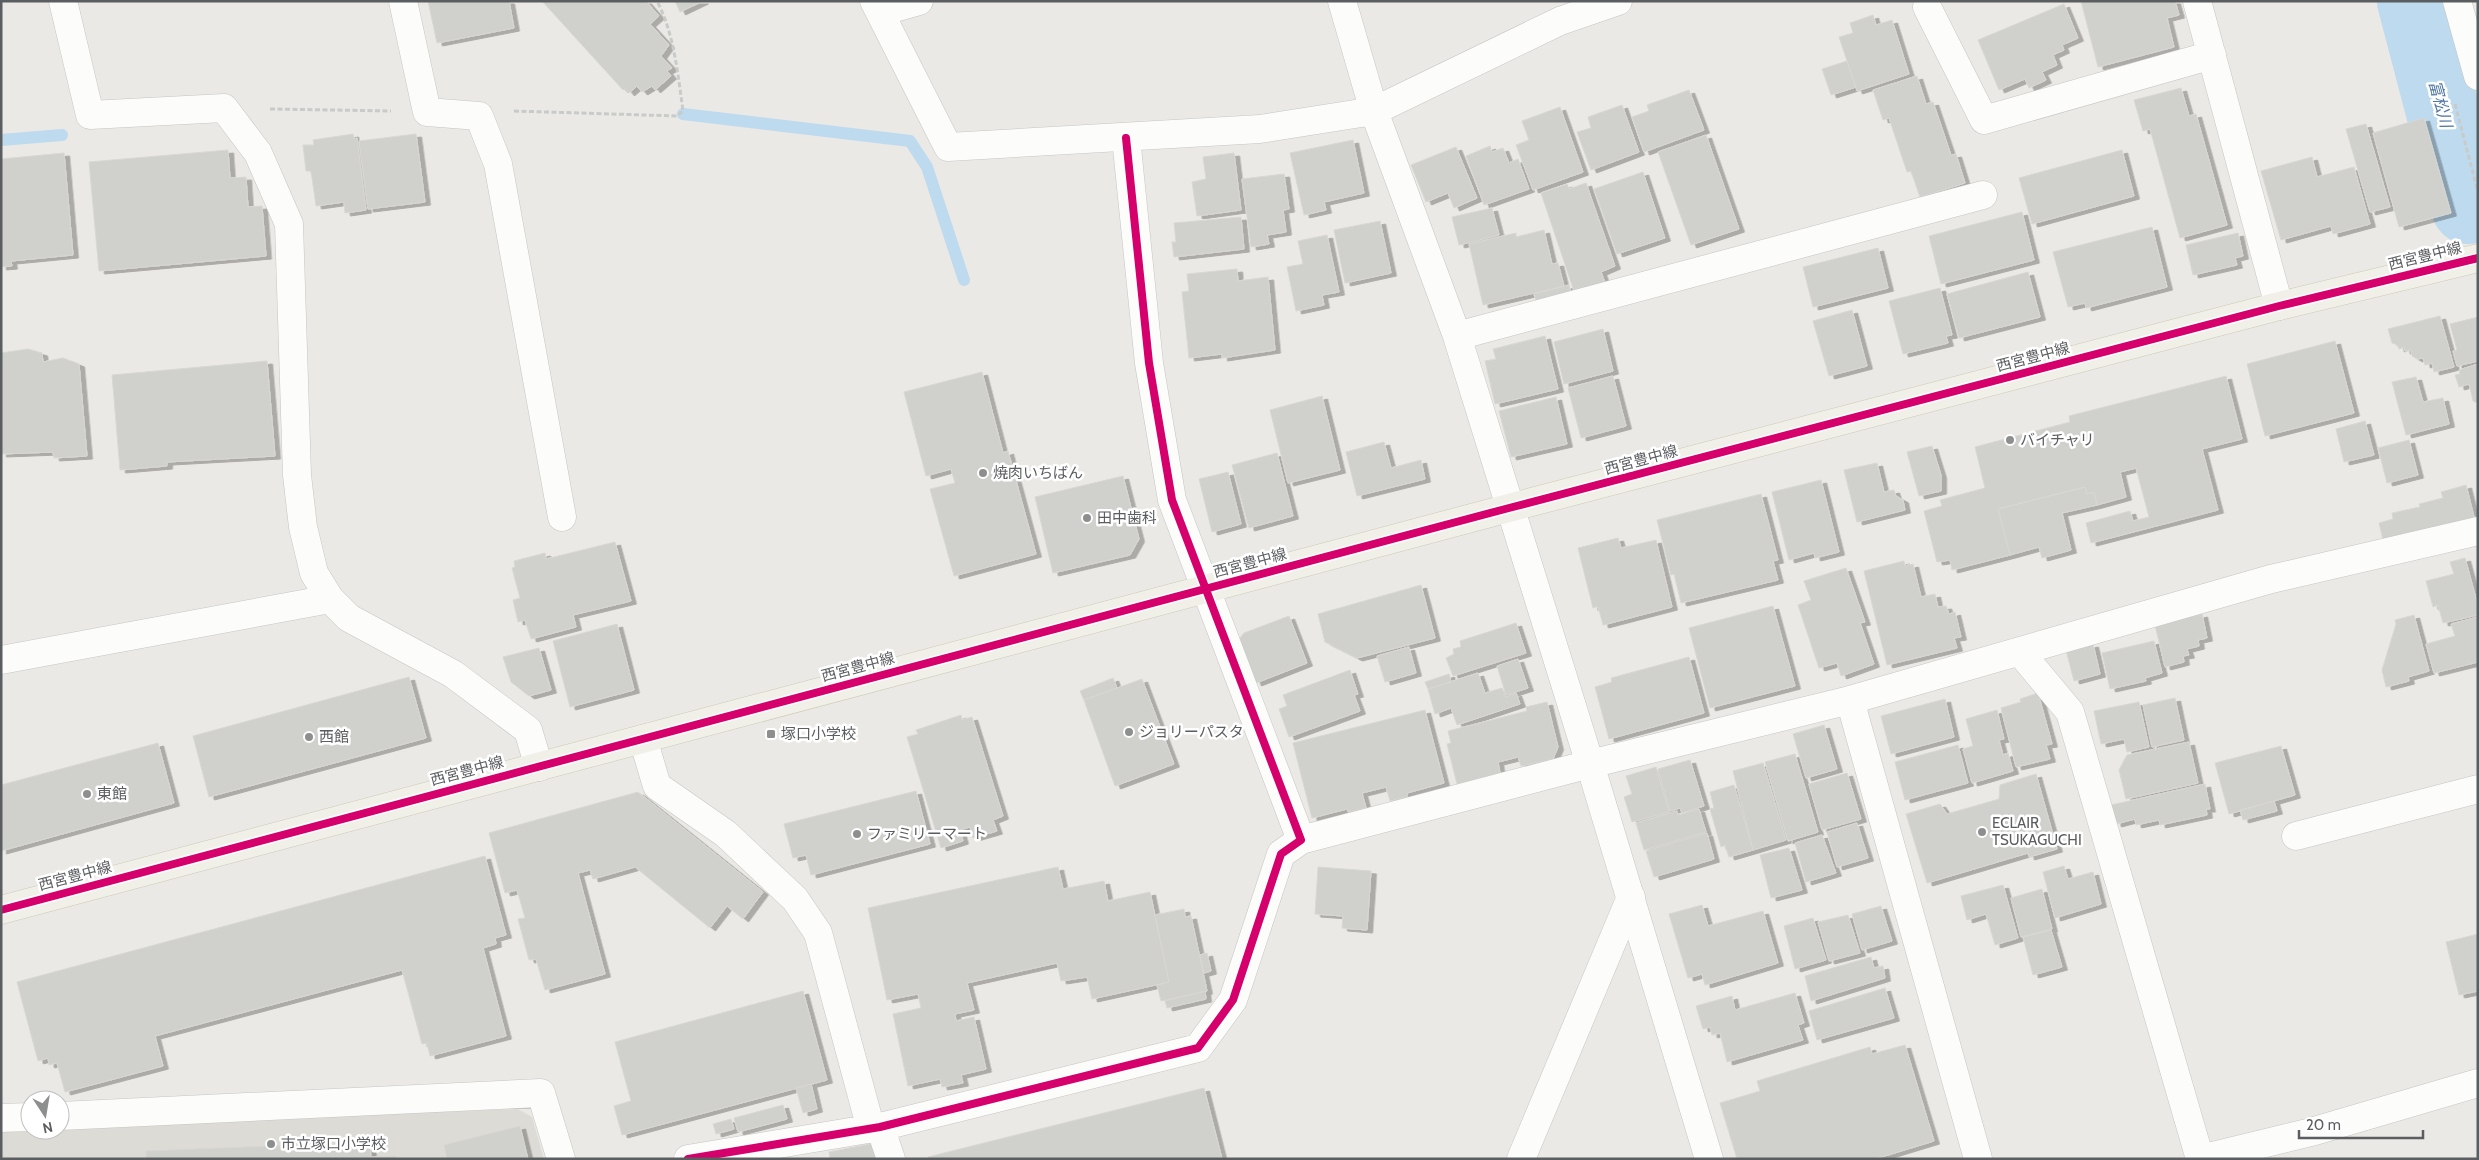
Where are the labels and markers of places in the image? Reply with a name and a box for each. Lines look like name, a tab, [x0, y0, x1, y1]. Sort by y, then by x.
place label: バイチャリ	[2020, 431, 2095, 449]
marker: バイチャリ	[2004, 434, 2016, 446]
place label: 焼肉いちばん	[993, 464, 1083, 482]
marker: 焼肉いちばん	[977, 467, 989, 479]
place label: 田中歯科	[1097, 509, 1157, 527]
marker: 田中歯科	[1081, 512, 1093, 524]
place label: ジョリーパスタ	[1139, 723, 1244, 741]
place label: 塚口小学校	[781, 725, 856, 743]
marker: ジョリーパスタ	[1123, 726, 1135, 738]
place label: 西館	[319, 728, 349, 746]
marker: 塚口小学校	[765, 728, 777, 740]
marker: 西館	[303, 731, 315, 743]
place label: 東館	[97, 785, 127, 803]
marker: 東館	[81, 788, 93, 800]
place label: ECLAIR TSUKAGUCHI	[1992, 814, 2082, 849]
place label: ファミリーマート	[867, 825, 987, 843]
marker: ECLAIR TSUKAGUCHI	[1976, 826, 1988, 838]
marker: ファミリーマート	[851, 828, 863, 840]
place label: 市立塚口小学校	[281, 1135, 386, 1153]
marker: 市立塚口小学校	[265, 1138, 277, 1150]

